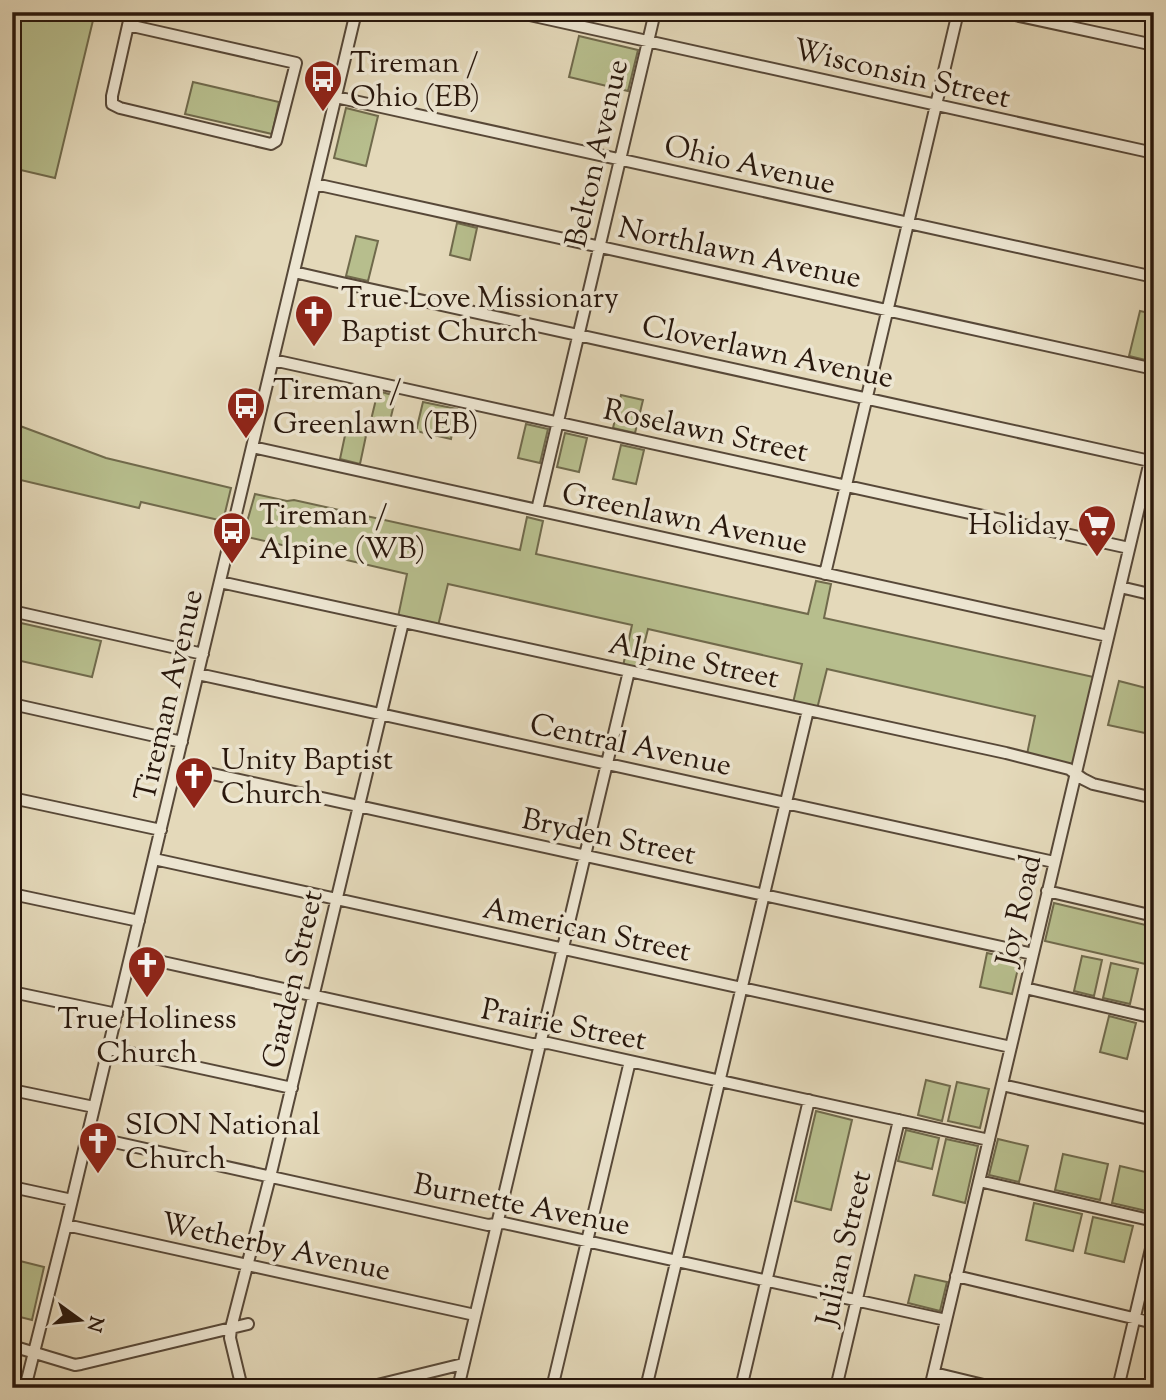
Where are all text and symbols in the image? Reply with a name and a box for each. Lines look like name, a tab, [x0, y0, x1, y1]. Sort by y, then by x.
street label: Wisconsin Street	[789, 30, 1014, 121]
place label: Tireman / Ohio (EB)	[350, 43, 480, 120]
street label: Belton Avenue	[556, 55, 641, 252]
bus stop icon: Tireman / Ohio (EB)	[302, 58, 344, 113]
street label: Ohio Avenue	[660, 126, 839, 207]
street label: Northlawn Avenue	[614, 208, 865, 301]
place label: True Love Missionary Baptist Church	[341, 278, 619, 355]
church icon: True Love Missionary Baptist Church	[293, 293, 335, 348]
street label: Cloverlawn Avenue	[638, 306, 897, 401]
place label: Tireman / Greenlawn (EB)	[273, 370, 479, 447]
bus stop icon: Tireman / Greenlawn (EB)	[225, 385, 267, 440]
street label: Roselawn Street	[599, 390, 812, 475]
street label: Greenlawn Avenue	[558, 473, 811, 567]
place label: Tireman / Alpine (WB)	[259, 495, 425, 572]
supermarket icon: Holiday	[1076, 503, 1118, 558]
place label: Holiday	[968, 505, 1070, 548]
bus stop icon: Tireman / Alpine (WB)	[211, 510, 253, 565]
street label: Tireman Avenue	[125, 585, 216, 806]
street label: Alpine Street	[604, 623, 782, 701]
street label: Central Avenue	[526, 704, 735, 789]
place label: Unity Baptist Church	[221, 740, 393, 817]
church icon: Unity Baptist Church	[173, 755, 215, 810]
street label: Bryden Street	[518, 799, 699, 878]
street label: Joy Road	[986, 851, 1054, 972]
street label: Garden Street	[253, 886, 336, 1073]
street label: American Street	[479, 888, 694, 974]
church icon: True Holiness Church	[126, 944, 168, 999]
street label: Prairie Street	[477, 989, 650, 1064]
place label: True Holiness Church	[57, 999, 237, 1076]
place label: SION National Church	[125, 1105, 320, 1182]
church icon: SION National Church	[77, 1120, 119, 1175]
street label: Burnette Avenue	[410, 1164, 634, 1249]
street label: Julian Street	[806, 1167, 884, 1332]
street label: Wetherby Avenue	[157, 1203, 394, 1294]
north arrow	[46, 1284, 116, 1354]
text: N	[79, 1313, 109, 1335]

